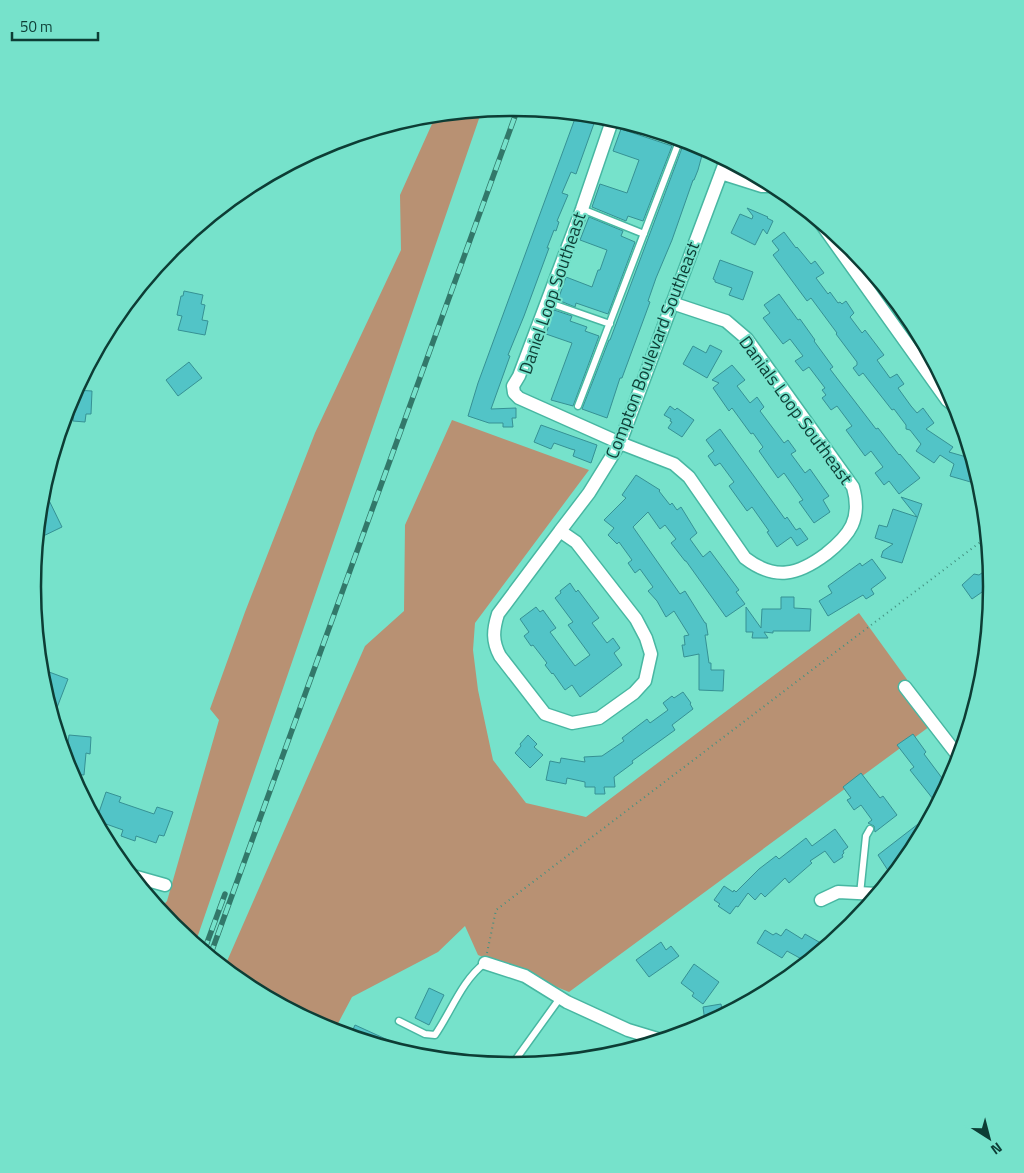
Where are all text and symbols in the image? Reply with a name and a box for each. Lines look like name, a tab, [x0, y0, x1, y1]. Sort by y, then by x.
scale bar	[12, 10, 99, 42]
text: 50 m	[20, 15, 53, 38]
street label: Daniel Loop Southeast	[512, 208, 593, 378]
street label: Compton Boulevard Southeast	[598, 237, 706, 463]
street label: Danials Loop Southeast	[733, 330, 860, 491]
north arrow	[964, 1113, 1014, 1163]
text: N	[987, 1138, 1007, 1160]

